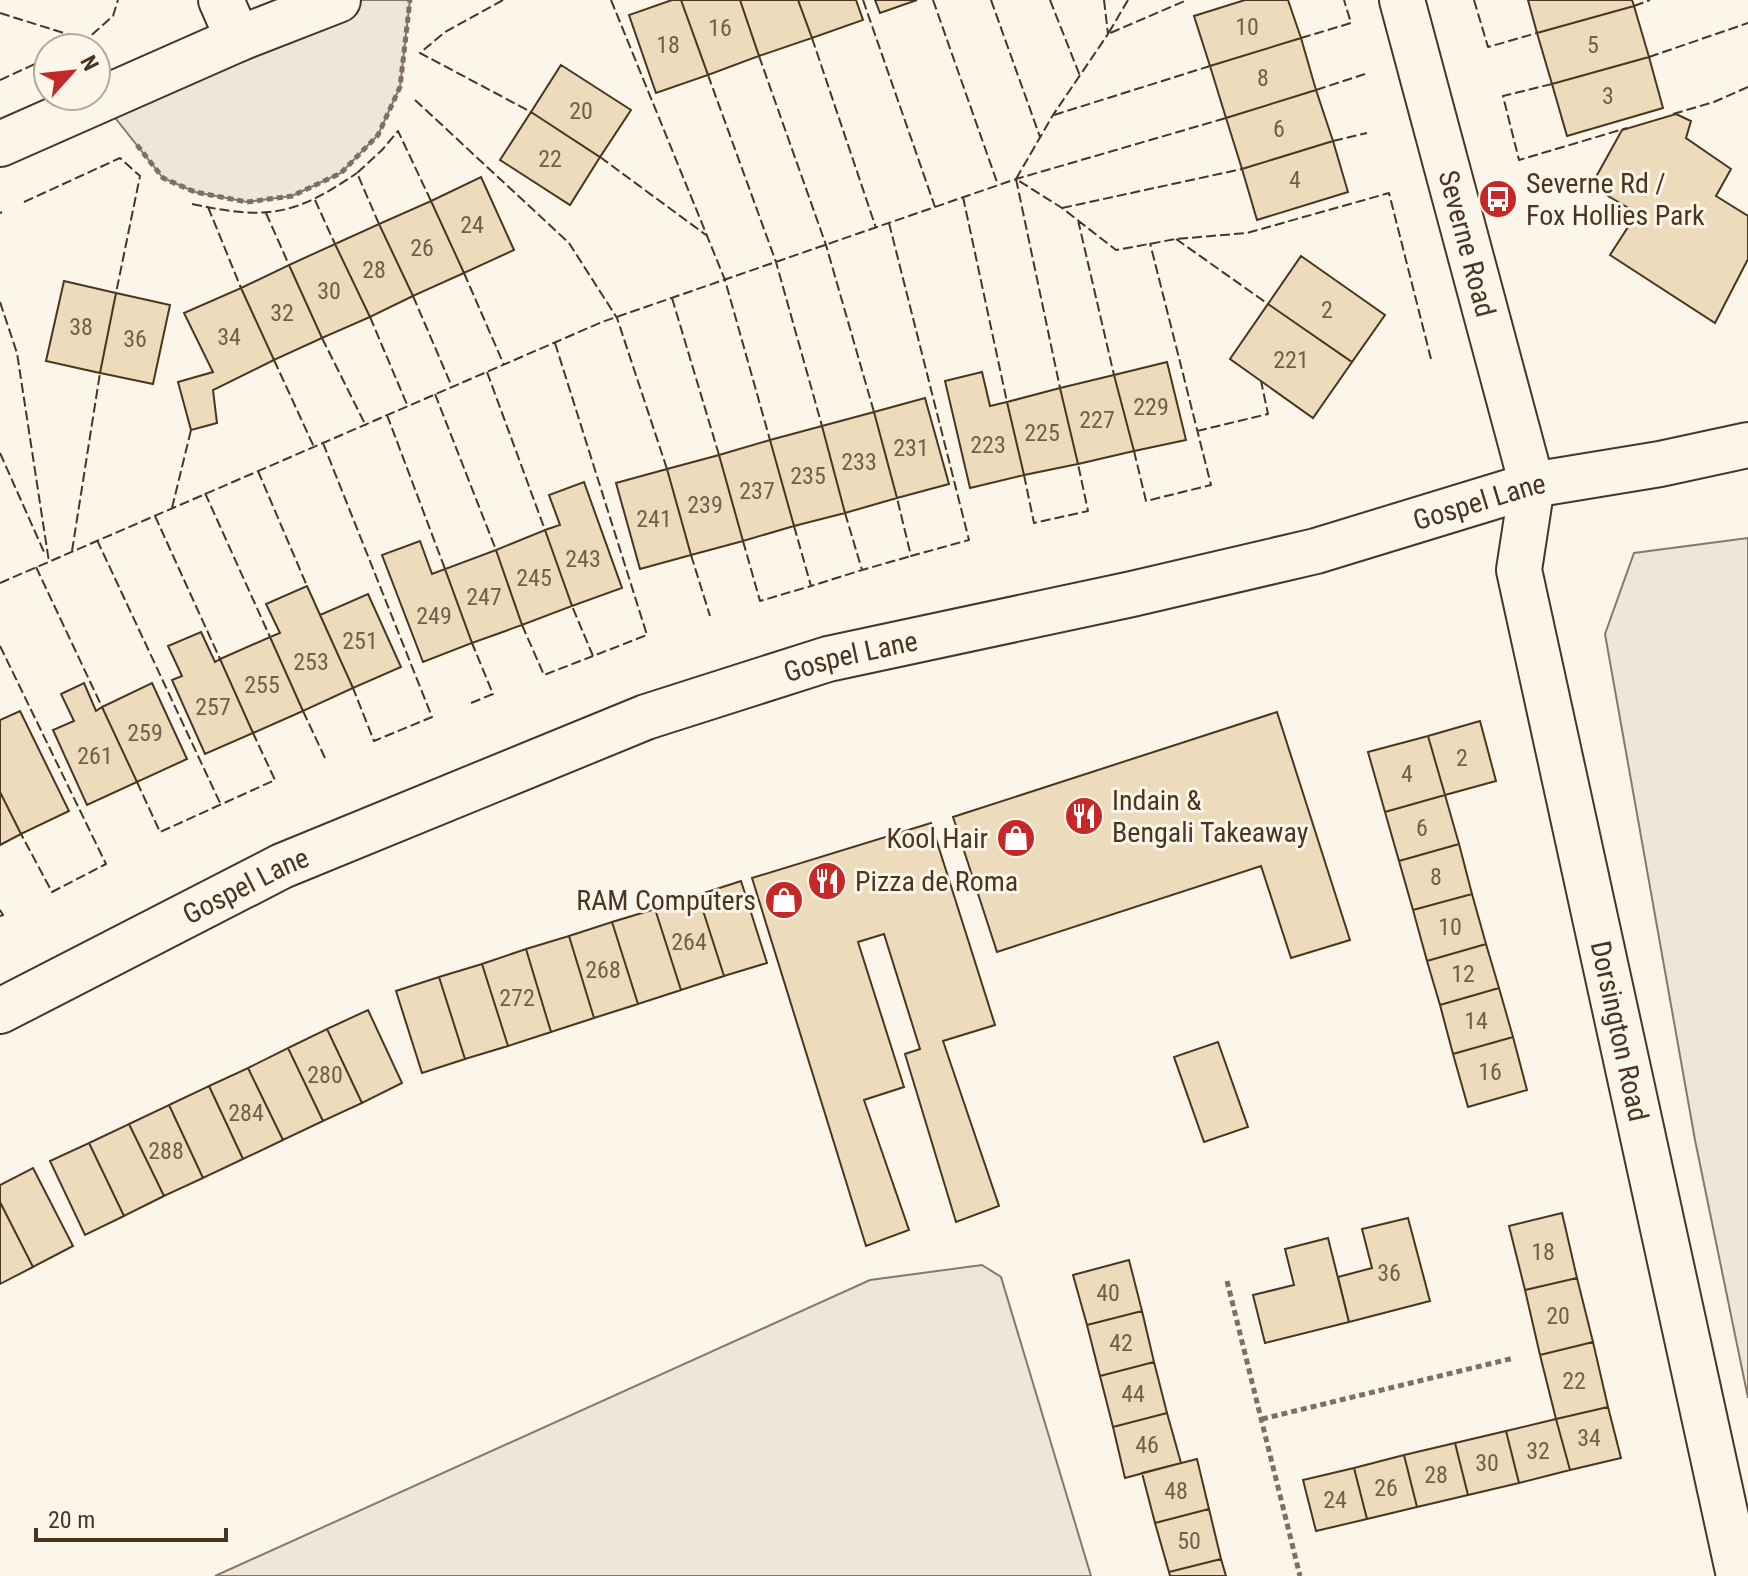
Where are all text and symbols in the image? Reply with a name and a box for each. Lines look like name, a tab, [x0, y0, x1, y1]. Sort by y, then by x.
house number: 10	[1235, 13, 1259, 41]
house number: 16	[708, 14, 732, 42]
house number: 18	[656, 31, 680, 59]
house number: 5	[1587, 31, 1599, 59]
north arrow	[32, 32, 112, 112]
text: N	[75, 51, 104, 75]
house number: 8	[1257, 64, 1269, 92]
house number: 3	[1602, 82, 1614, 110]
house number: 20	[569, 97, 593, 125]
house number: 6	[1273, 115, 1285, 143]
house number: 22	[538, 145, 562, 173]
house number: 4	[1289, 166, 1301, 194]
street label: Severne Road	[1431, 167, 1502, 320]
place label: Severne Rd / Fox Hollies Park	[1526, 167, 1705, 232]
bus stop icon: Severne Rd / Fox Hollies Park	[1477, 178, 1519, 220]
house number: 24	[460, 211, 484, 239]
house number: 26	[410, 234, 434, 262]
house number: 28	[362, 256, 386, 284]
house number: 30	[317, 277, 341, 305]
house number: 2	[1321, 296, 1333, 324]
house number: 32	[270, 299, 294, 327]
house number: 38	[69, 313, 93, 341]
house number: 34	[217, 323, 241, 351]
house number: 36	[123, 325, 147, 353]
house number: 221	[1273, 346, 1309, 374]
house number: 229	[1133, 393, 1169, 421]
house number: 227	[1079, 406, 1115, 434]
house number: 225	[1024, 419, 1060, 447]
house number: 223	[970, 431, 1006, 459]
house number: 231	[893, 434, 929, 462]
house number: 233	[841, 448, 877, 476]
house number: 235	[790, 462, 826, 490]
street label: Gospel Lane	[1409, 467, 1548, 537]
house number: 237	[739, 477, 775, 505]
house number: 239	[687, 491, 723, 519]
house number: 241	[636, 505, 672, 533]
house number: 243	[565, 545, 601, 573]
house number: 245	[516, 564, 552, 592]
house number: 247	[466, 583, 502, 611]
house number: 249	[416, 602, 452, 630]
street label: Gospel Lane	[780, 624, 920, 689]
house number: 251	[342, 627, 378, 655]
house number: 253	[293, 648, 329, 676]
house number: 255	[244, 671, 280, 699]
house number: 257	[195, 693, 231, 721]
house number: 259	[127, 719, 163, 747]
house number: 261	[77, 742, 113, 770]
house number: 2	[1456, 744, 1468, 772]
house number: 4	[1401, 760, 1413, 788]
place label: Indain & Bengali Takeaway	[1112, 784, 1309, 849]
restaurant icon: Indain & Bengali Takeaway	[1063, 795, 1105, 837]
house number: 6	[1416, 814, 1428, 842]
shop icon: Kool Hair	[995, 817, 1037, 859]
place label: Kool Hair	[886, 822, 988, 855]
street label: Gospel Lane	[177, 841, 314, 931]
restaurant icon: Pizza de Roma	[806, 860, 848, 902]
house number: 8	[1430, 863, 1442, 891]
place label: Pizza de Roma	[855, 865, 1018, 898]
shop icon: RAM Computers	[763, 879, 805, 921]
place label: RAM Computers	[576, 884, 756, 917]
house number: 10	[1438, 913, 1462, 941]
house number: 264	[671, 928, 707, 956]
street label: Dorsington Road	[1584, 938, 1655, 1124]
house number: 268	[585, 956, 621, 984]
house number: 12	[1451, 960, 1475, 988]
house number: 272	[499, 984, 535, 1012]
house number: 14	[1464, 1007, 1488, 1035]
house number: 16	[1478, 1058, 1502, 1086]
house number: 280	[307, 1061, 343, 1089]
house number: 284	[228, 1099, 264, 1127]
house number: 288	[148, 1137, 184, 1165]
house number: 18	[1531, 1238, 1555, 1266]
house number: 36	[1377, 1259, 1401, 1287]
house number: 40	[1096, 1279, 1120, 1307]
house number: 20	[1546, 1302, 1570, 1330]
house number: 42	[1109, 1329, 1133, 1357]
house number: 22	[1562, 1367, 1586, 1395]
house number: 44	[1121, 1380, 1145, 1408]
house number: 34	[1577, 1424, 1601, 1452]
house number: 46	[1135, 1431, 1159, 1459]
house number: 32	[1526, 1437, 1550, 1465]
house number: 30	[1475, 1449, 1499, 1477]
house number: 28	[1424, 1461, 1448, 1489]
house number: 26	[1374, 1474, 1398, 1502]
house number: 48	[1164, 1477, 1188, 1505]
house number: 24	[1323, 1486, 1347, 1514]
scale bar	[36, 1492, 226, 1542]
text: 20 m	[48, 1506, 95, 1534]
house number: 50	[1177, 1527, 1201, 1555]

